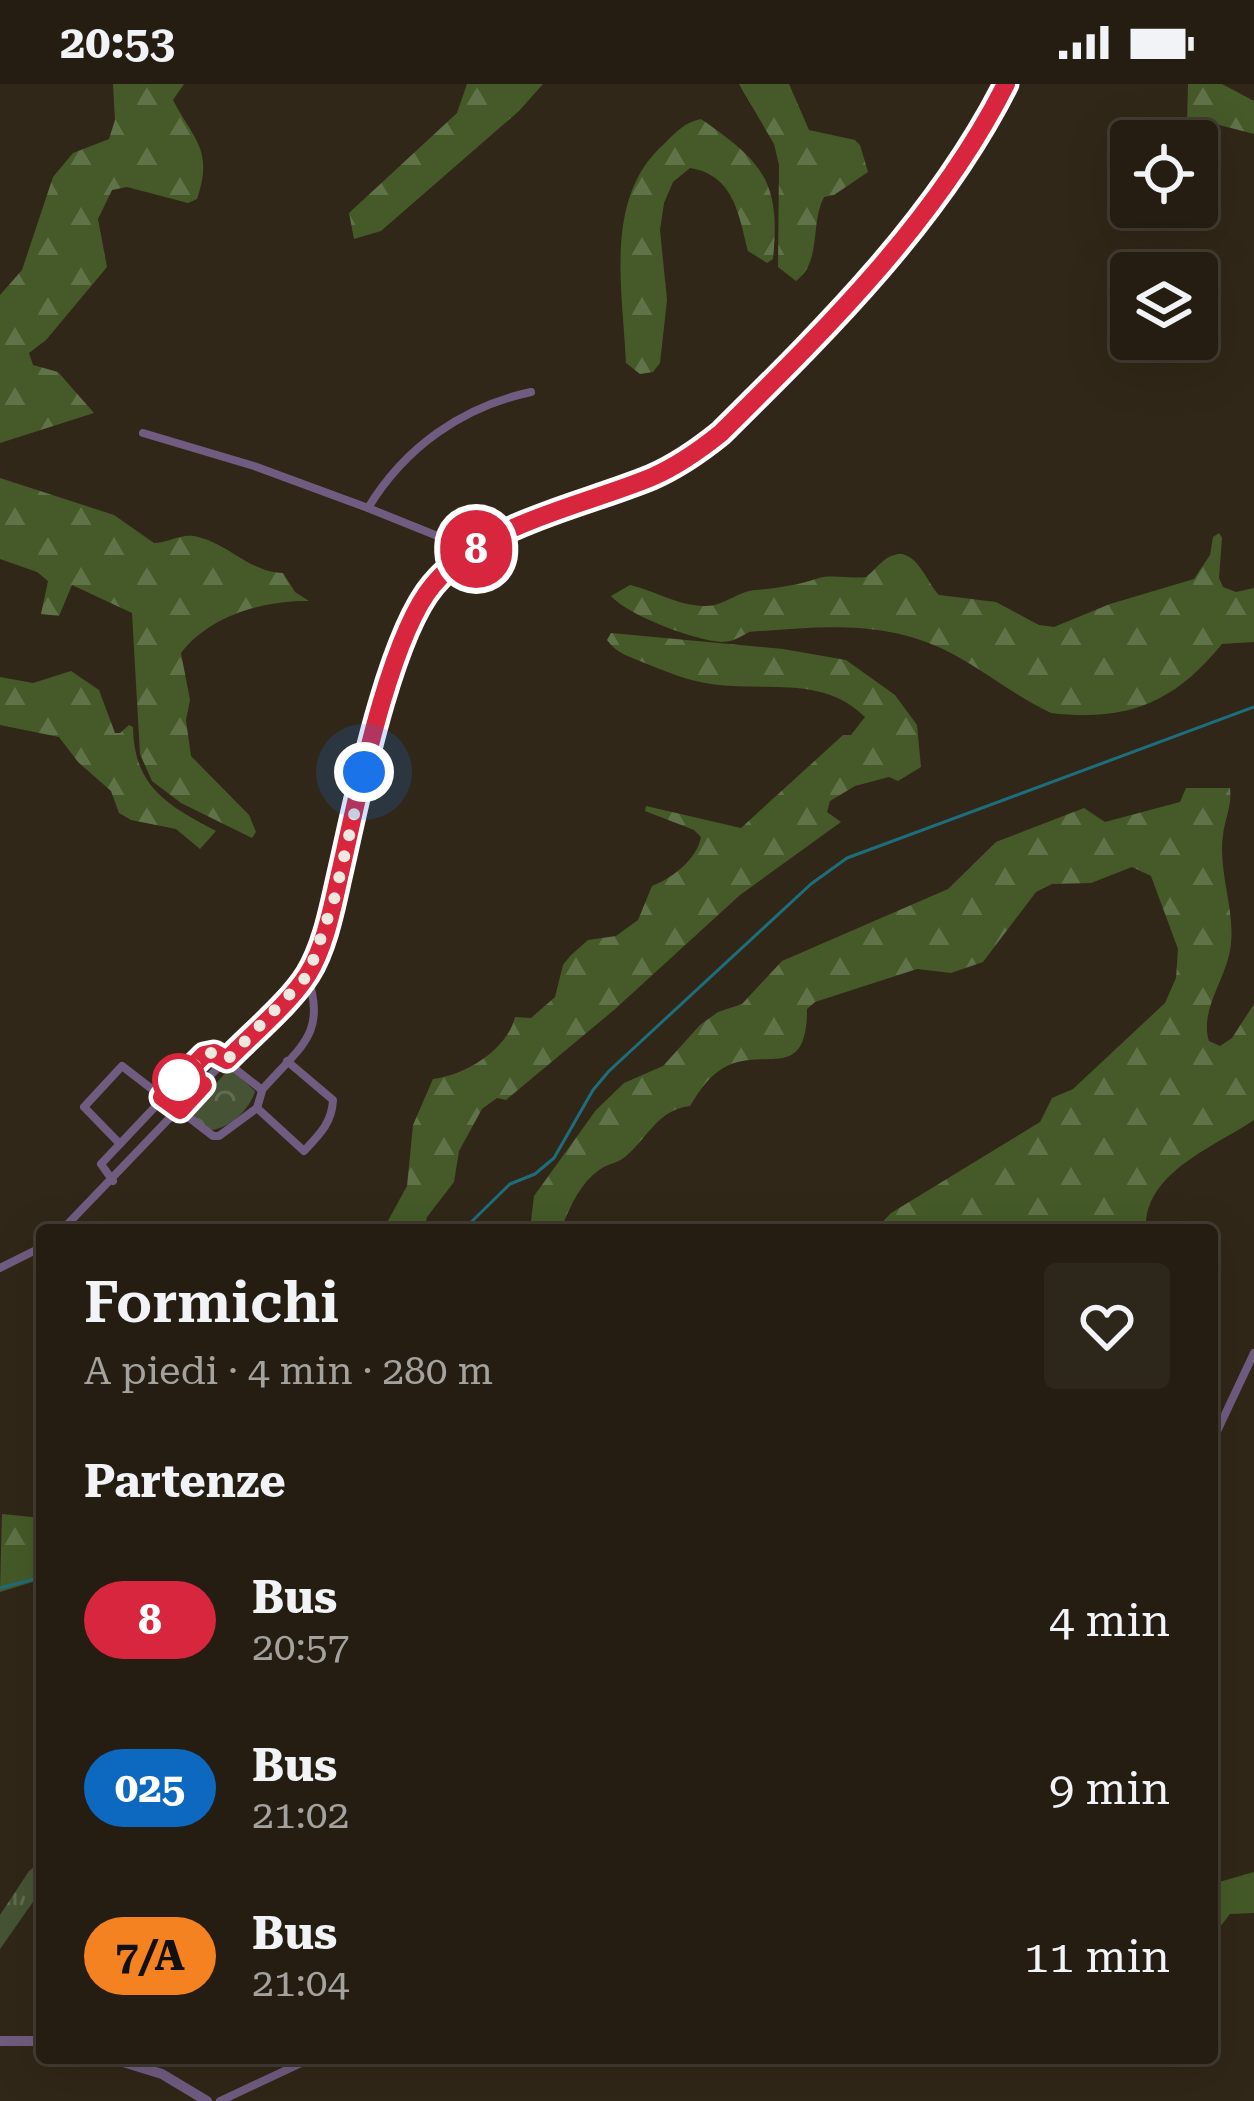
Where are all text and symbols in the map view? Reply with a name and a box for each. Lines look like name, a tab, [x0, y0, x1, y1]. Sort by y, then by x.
text: 20:53	[60, 16, 175, 69]
map controls	[1110, 120, 1218, 360]
button: locate	[1110, 120, 1218, 228]
button: layers	[1110, 252, 1218, 360]
line badge: 8	[437, 510, 515, 588]
text: 8	[464, 524, 488, 573]
your location	[334, 742, 394, 802]
unlabelled marker	[154, 1055, 204, 1105]
button: heart	[1044, 1263, 1170, 1389]
text: Formichi	[84, 1269, 339, 1336]
text: A piedi · 4 min · 280 m	[84, 1348, 493, 1394]
text: Partenze	[84, 1455, 286, 1508]
text: Bus	[252, 1571, 337, 1624]
text: 4 min	[1049, 1594, 1170, 1647]
text: 8	[138, 1595, 162, 1644]
text: 20:57	[252, 1624, 349, 1670]
text: Bus	[252, 1739, 337, 1792]
text: 9 min	[1049, 1762, 1170, 1815]
text: 025	[115, 1763, 185, 1812]
text: 21:02	[252, 1792, 349, 1838]
text: Bus	[252, 1907, 337, 1960]
text: 11 min	[1024, 1930, 1170, 1983]
text: 7/A	[115, 1931, 185, 1980]
text: 21:04	[252, 1960, 349, 2006]

